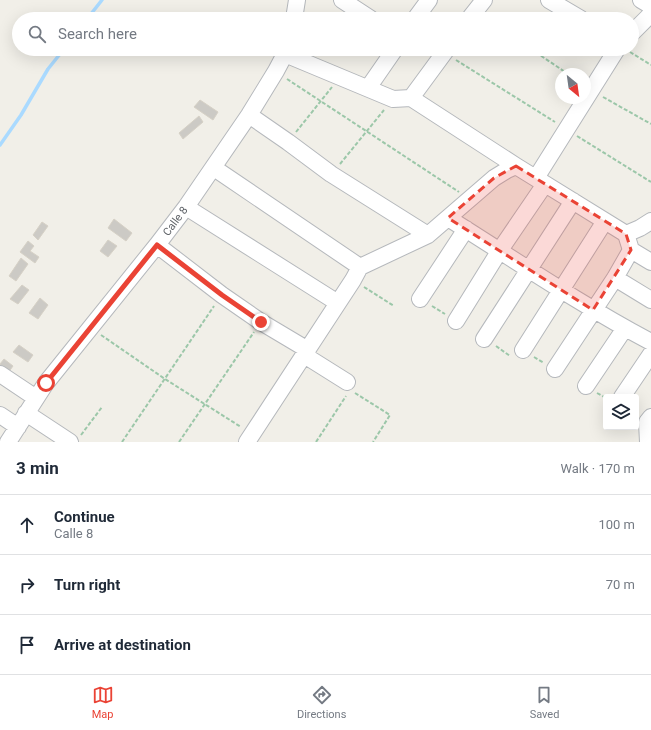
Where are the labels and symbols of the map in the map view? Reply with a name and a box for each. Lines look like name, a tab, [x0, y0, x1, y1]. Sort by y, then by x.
north arrow	[555, 68, 591, 104]
street label: Calle 8	[160, 204, 191, 238]
route end	[252, 313, 270, 331]
route start	[37, 374, 55, 392]

